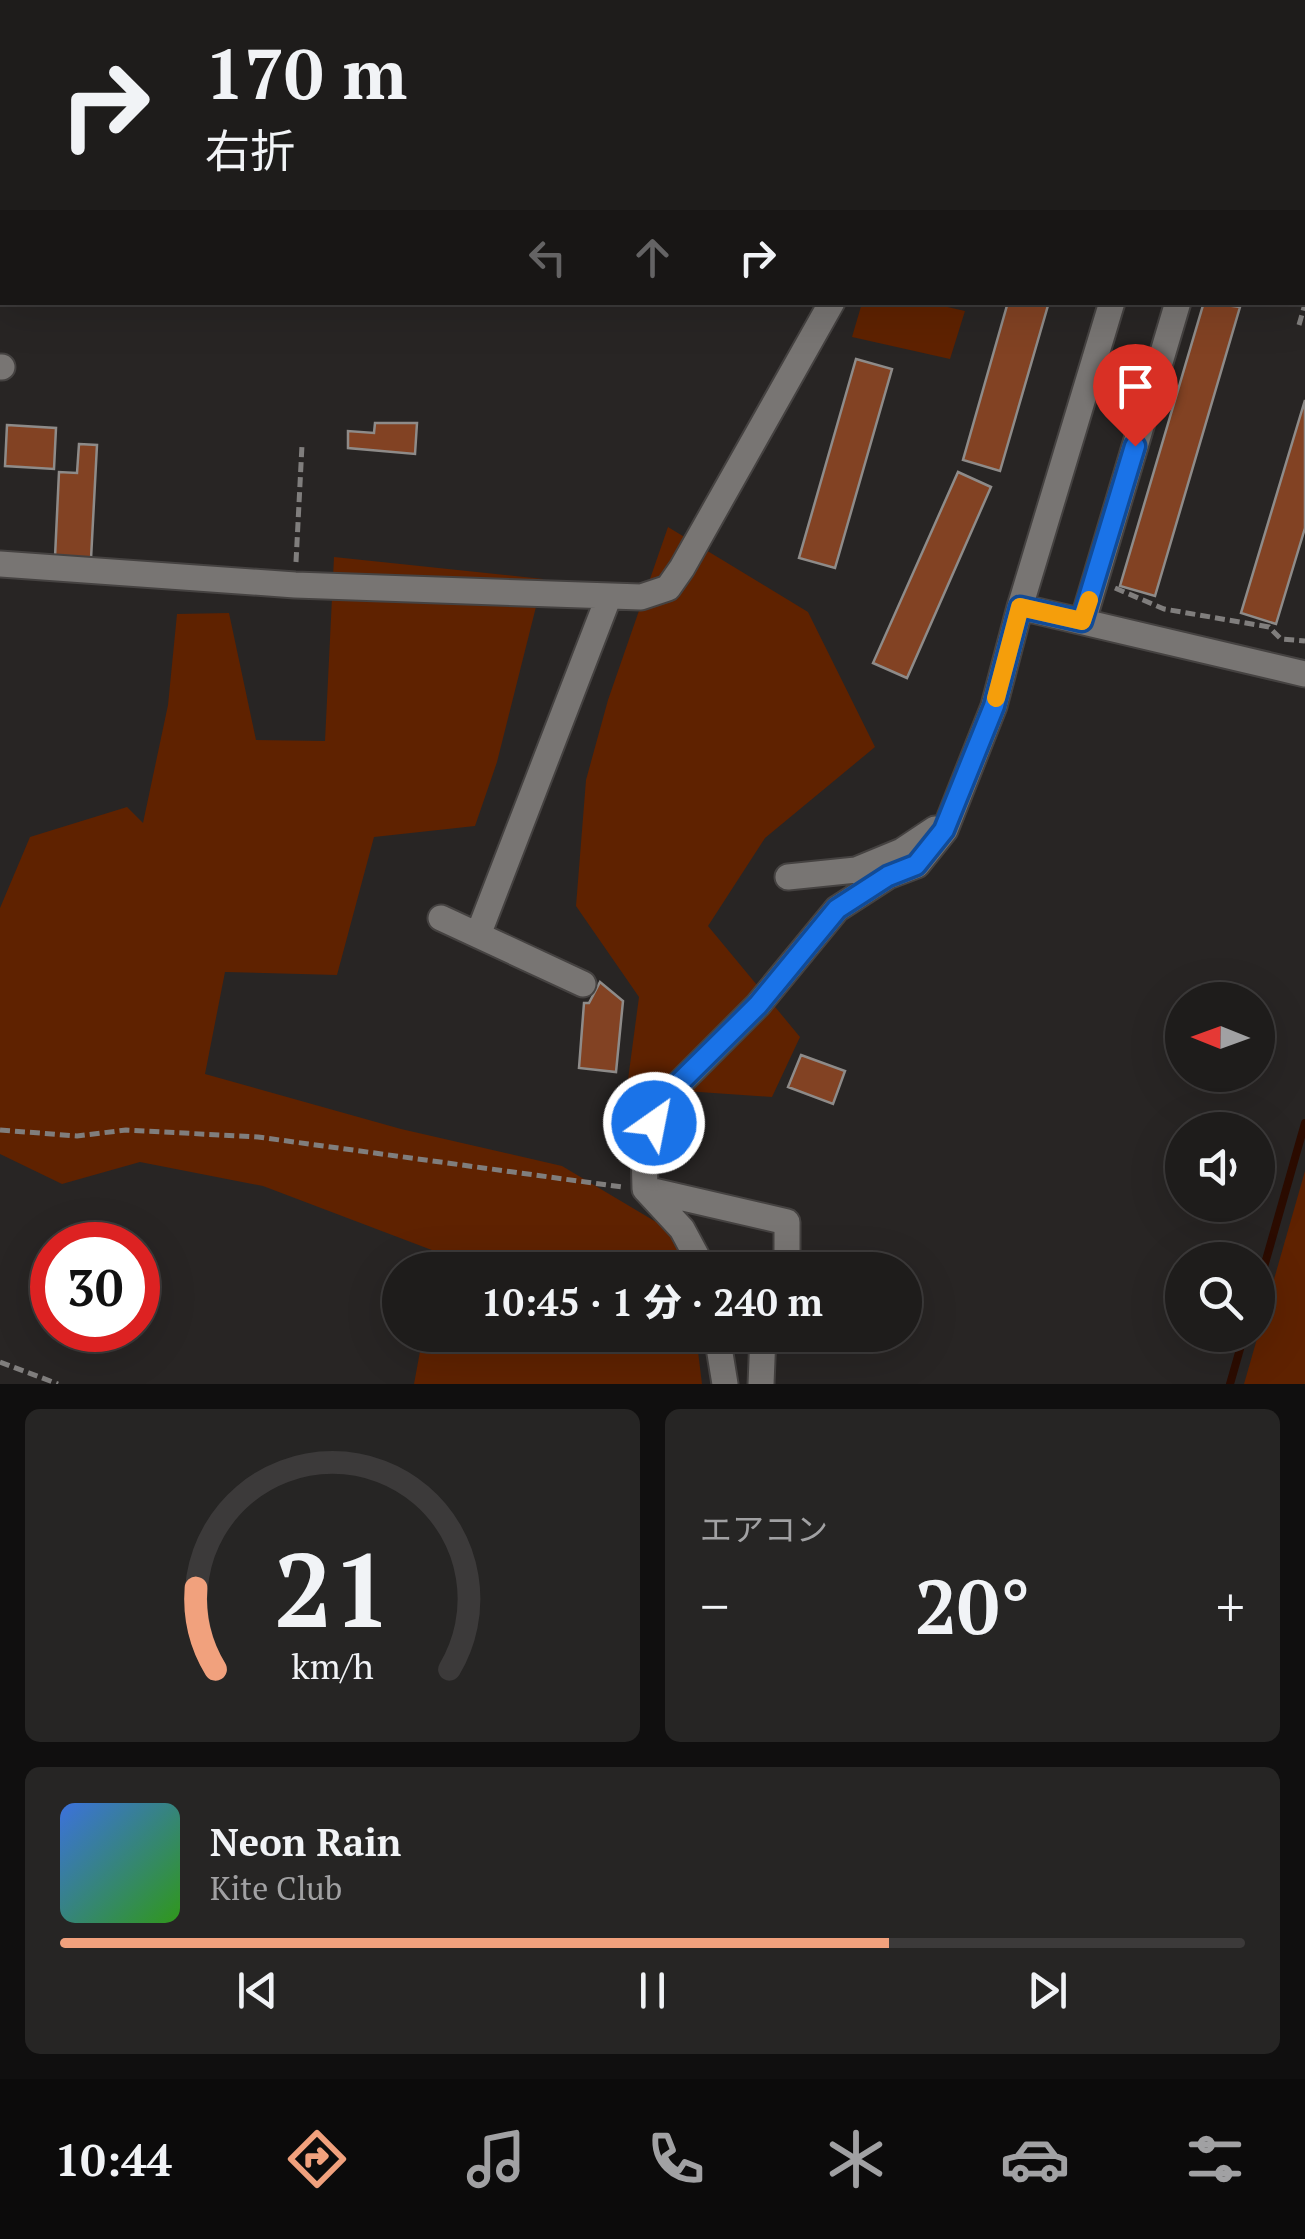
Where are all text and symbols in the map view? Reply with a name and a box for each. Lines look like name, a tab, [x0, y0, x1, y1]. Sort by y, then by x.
text: 170 m	[205, 26, 407, 119]
icon: right	[40, 40, 170, 170]
text: 右折	[205, 120, 295, 180]
icon: left	[520, 230, 575, 285]
icon: ahead	[625, 230, 680, 285]
icon: right	[730, 230, 785, 285]
pin	[1093, 344, 1178, 447]
icon: arrive	[1108, 359, 1163, 414]
north arrow	[1165, 982, 1275, 1092]
map controls	[1165, 982, 1275, 1352]
position arrow	[602, 1071, 706, 1175]
button: sound	[1165, 1112, 1275, 1222]
speed limit sign: 30	[30, 1222, 160, 1352]
button: search	[1165, 1242, 1275, 1352]
text: 10:45 · 1 分 · 240 m	[481, 1277, 823, 1327]
text: エアコン	[700, 1508, 828, 1550]
text: 21	[274, 1519, 391, 1657]
text: 20°	[915, 1556, 1030, 1655]
text: −	[700, 1569, 729, 1642]
text: +	[1216, 1569, 1245, 1642]
text: km/h	[291, 1642, 374, 1689]
text: Neon Rain	[210, 1817, 401, 1867]
text: Kite Club	[210, 1867, 342, 1909]
icon: previous	[230, 1963, 285, 2018]
icon: pause	[625, 1963, 680, 2018]
icon: next	[1020, 1963, 1075, 2018]
icon: directions	[282, 2124, 352, 2194]
icon: music	[461, 2124, 531, 2194]
icon: phone	[641, 2124, 711, 2194]
icon: climate	[821, 2124, 891, 2194]
icon: car	[1000, 2124, 1070, 2194]
icon: filters	[1180, 2124, 1250, 2194]
text: 10:44	[55, 2129, 172, 2189]

